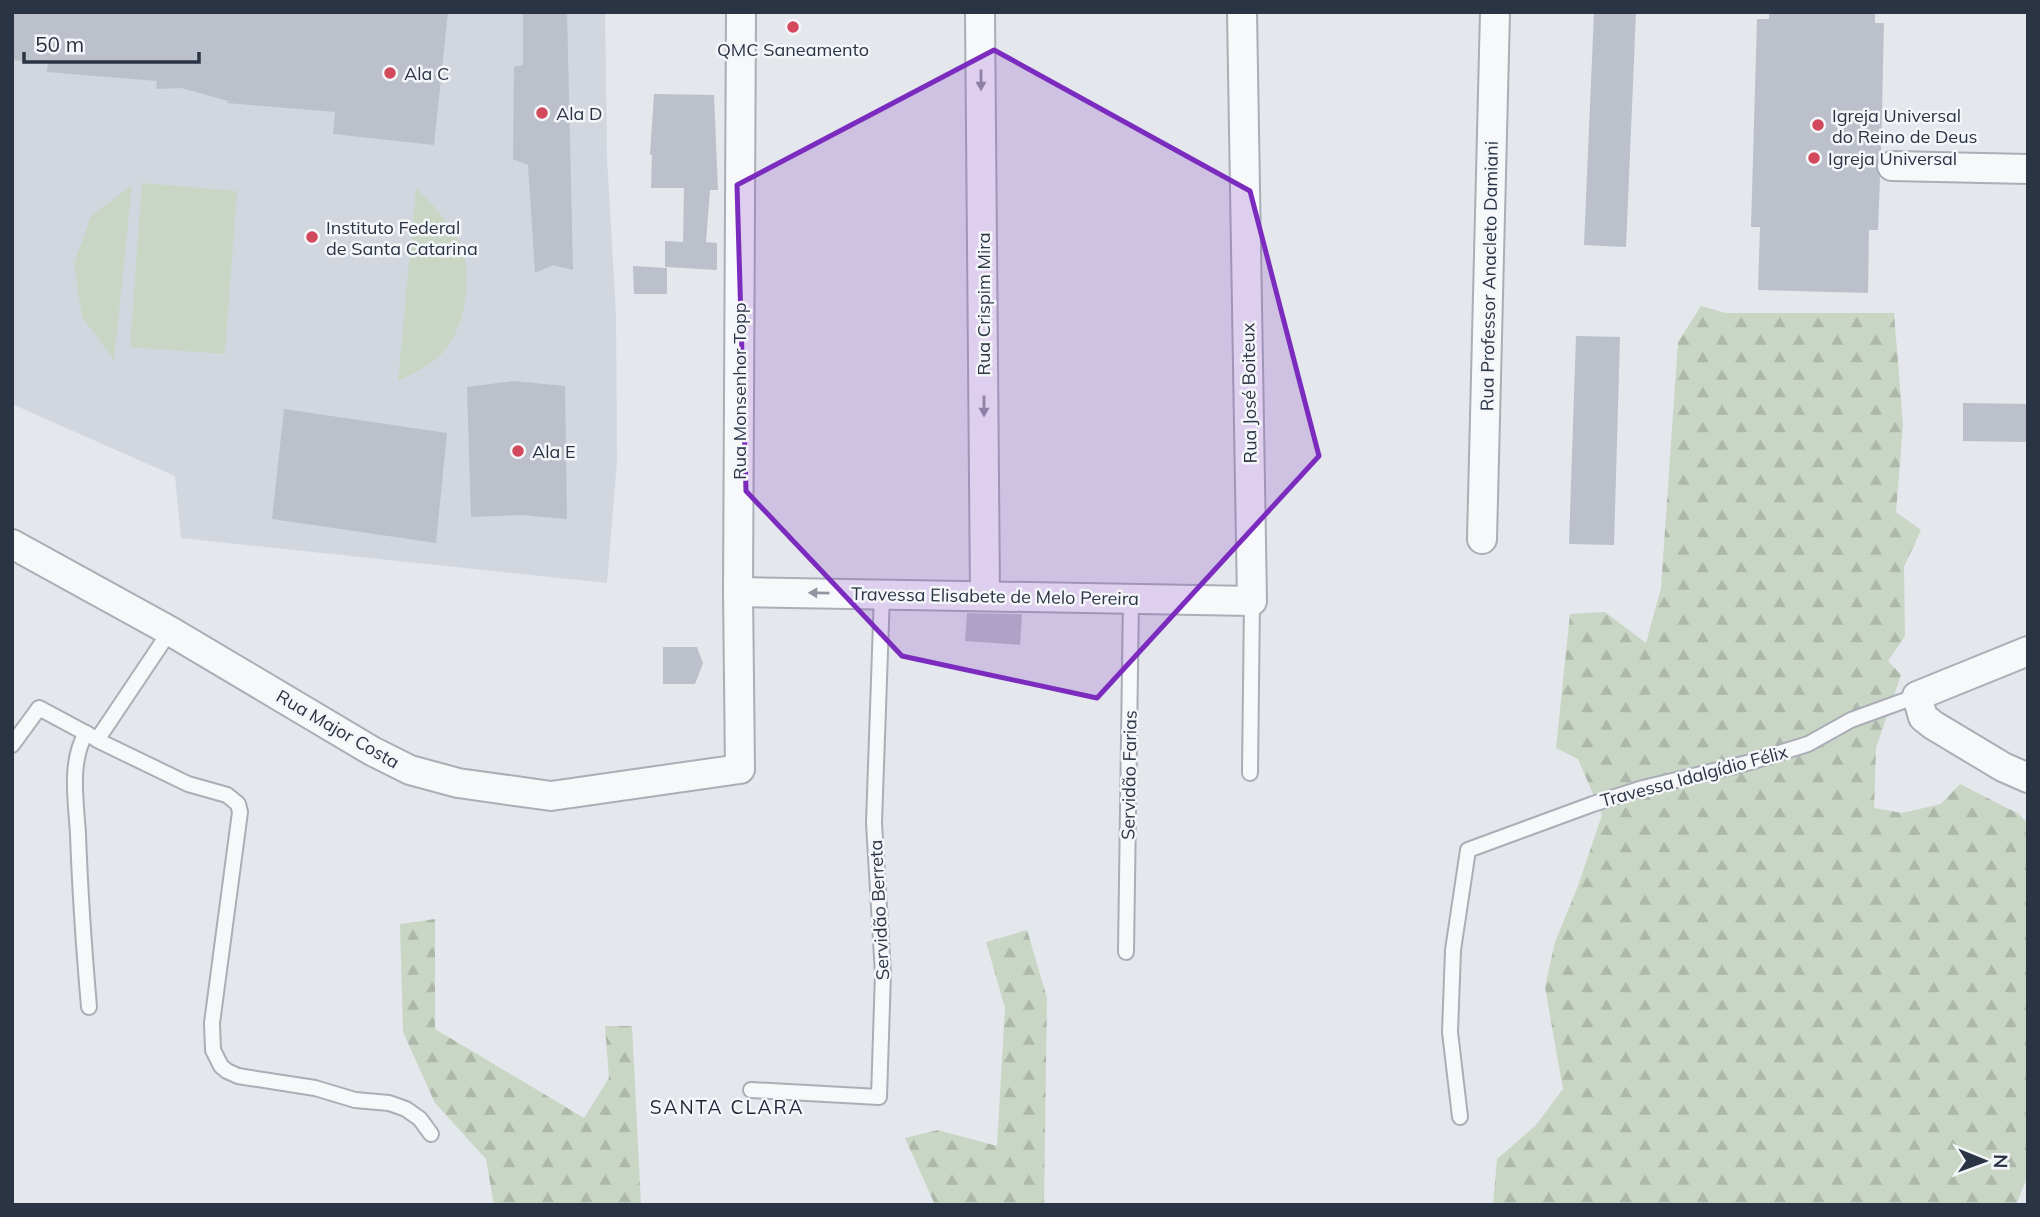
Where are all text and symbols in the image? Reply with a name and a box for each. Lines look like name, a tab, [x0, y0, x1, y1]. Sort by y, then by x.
marker: QMC Saneamento	[785, 19, 801, 35]
scale bar	[24, 21, 200, 65]
text: 50 m	[35, 31, 84, 57]
place label: QMC Saneamento	[717, 38, 869, 61]
place label: Ala C	[404, 62, 449, 85]
marker: Ala C	[382, 65, 398, 81]
one-way arrow	[975, 70, 987, 92]
place label: Ala D	[556, 102, 602, 125]
place label: Igreja Universal do Reino de Deus	[1832, 104, 1978, 148]
marker: Ala D	[534, 105, 550, 121]
marker: Igreja Universal do Reino de Deus	[1810, 117, 1826, 133]
street label: Rua Professor Anacleto Damiani	[1475, 141, 1503, 411]
place label: Igreja Universal	[1828, 147, 1957, 170]
marker: Igreja Universal	[1806, 150, 1822, 166]
place label: Instituto Federal de Santa Catarina	[326, 216, 478, 260]
marker: Instituto Federal de Santa Catarina	[304, 229, 320, 245]
street label: Rua Crispim Mira	[972, 233, 995, 375]
street label: Rua Monsenhor Topp	[728, 302, 751, 480]
street label: Rua José Boiteux	[1236, 322, 1262, 464]
one-way arrow	[978, 395, 990, 417]
place label: Ala E	[532, 440, 576, 463]
marker: Ala E	[510, 443, 526, 459]
street label: Travessa Elisabete de Melo Pereira	[851, 582, 1139, 610]
one-way arrow	[808, 587, 830, 599]
street label: Rua Major Costa	[272, 684, 404, 774]
street label: Servidão Farias	[1116, 710, 1142, 840]
street label: Travessa Idalgídio Félix	[1598, 740, 1790, 812]
street label: Servidão Berreta	[864, 839, 894, 981]
district label: SANTA CLARA	[650, 1095, 804, 1119]
north arrow	[1949, 1126, 2019, 1196]
text: N	[1989, 1154, 2013, 1169]

